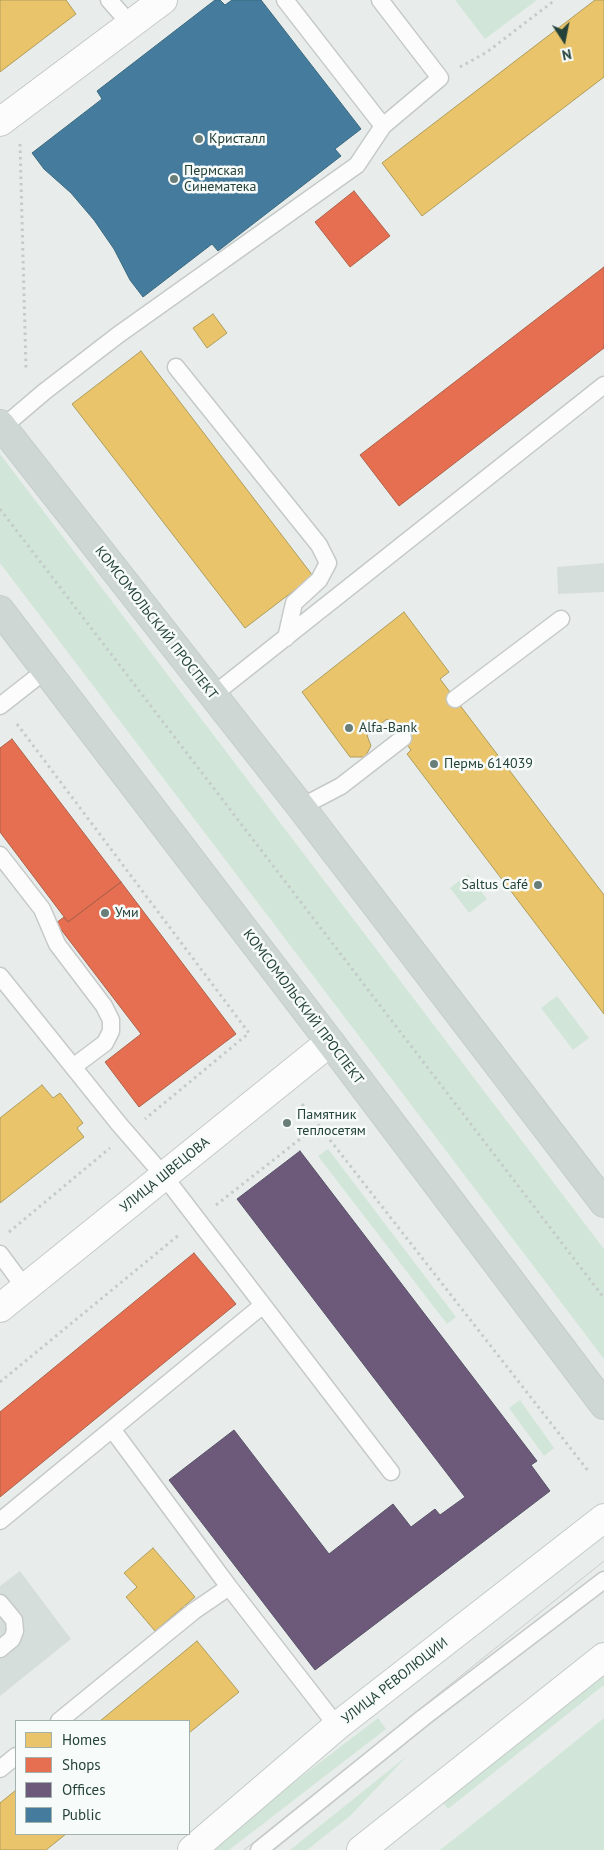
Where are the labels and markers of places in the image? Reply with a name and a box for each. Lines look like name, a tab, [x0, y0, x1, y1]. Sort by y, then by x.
place label: Кристалл	[209, 131, 265, 147]
marker: Кристалл	[193, 133, 205, 145]
place label: Пермская Синематека	[184, 163, 256, 196]
marker: Пермская Синематека	[168, 173, 180, 185]
place label: Alfa-Bank	[359, 720, 417, 736]
marker: Alfa-Bank	[343, 722, 355, 734]
place label: Пермь 614039	[444, 756, 533, 772]
marker: Пермь 614039	[428, 758, 440, 770]
place label: Saltus Café	[461, 877, 528, 893]
marker: Saltus Café	[532, 879, 544, 891]
place label: Уми	[115, 905, 139, 921]
marker: Уми	[99, 907, 111, 919]
place label: Памятник теплосетям	[297, 1107, 366, 1140]
marker: Памятник теплосетям	[281, 1117, 293, 1129]

